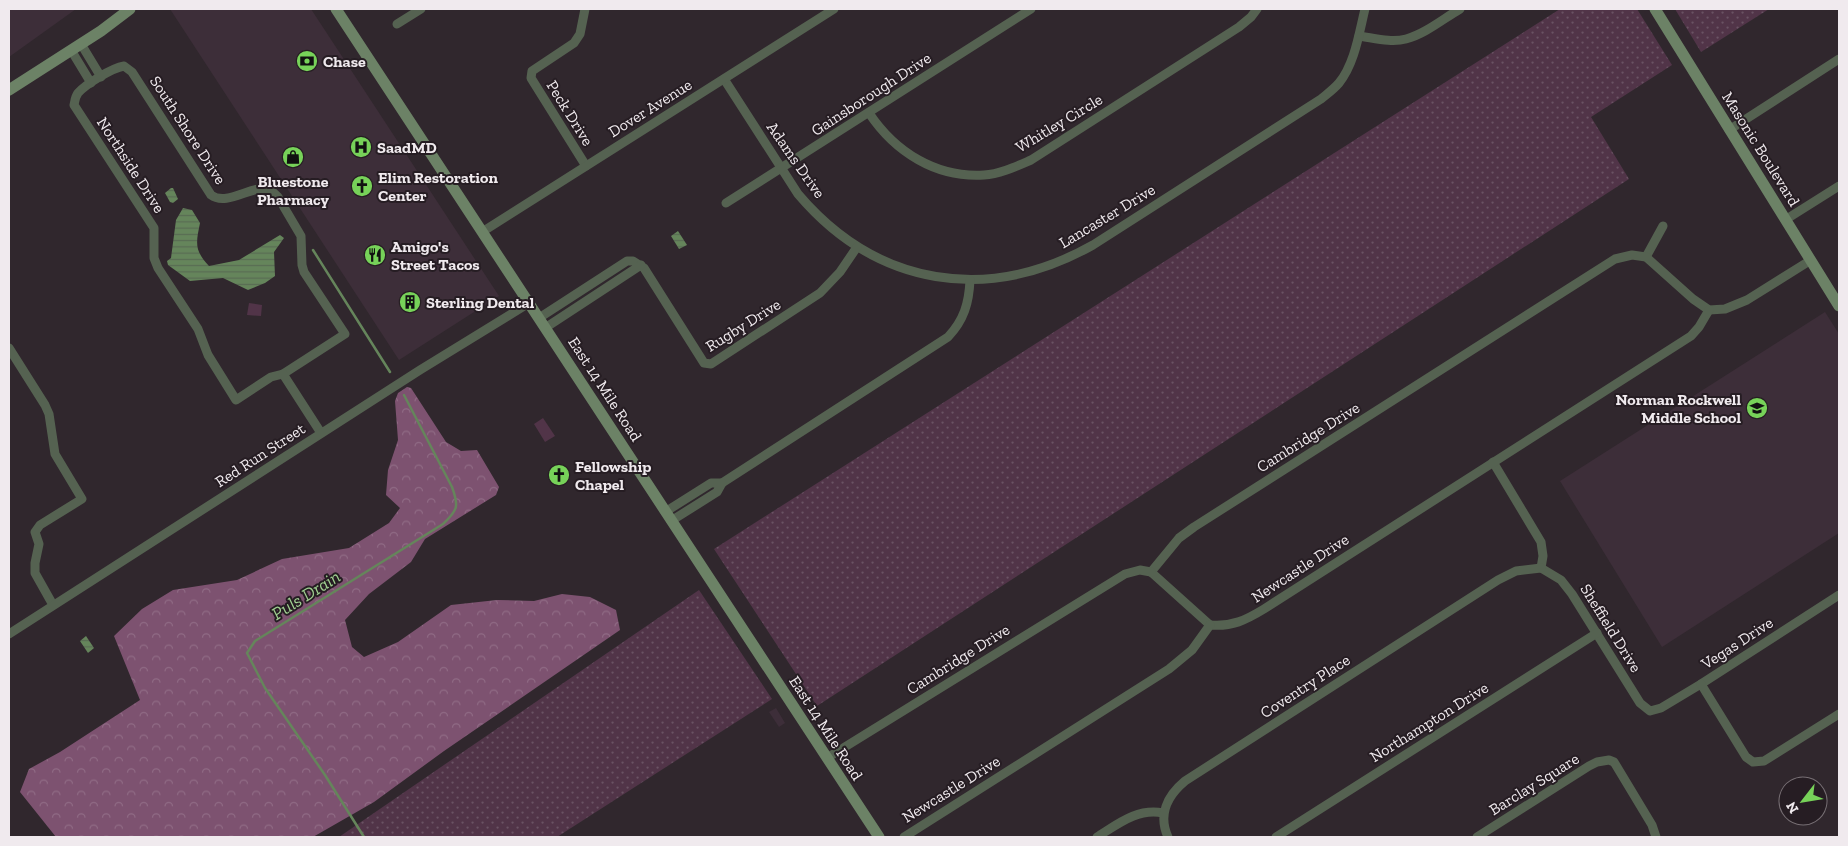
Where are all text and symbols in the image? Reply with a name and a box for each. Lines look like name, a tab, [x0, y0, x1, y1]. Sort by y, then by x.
street label: Gainsborough Drive	[808, 48, 934, 140]
bank icon: Chase	[295, 49, 319, 73]
place label: Chase	[323, 52, 366, 71]
street label: South Shore Drive	[146, 72, 230, 188]
street label: Dover Avenue	[605, 75, 695, 141]
street label: Peck Drive	[543, 77, 597, 149]
street label: Masonic Boulevard	[1718, 88, 1804, 210]
street label: Whitley Circle	[1012, 90, 1106, 156]
street label: Northside Drive	[93, 114, 169, 216]
street label: Adams Drive	[763, 118, 829, 202]
hospital icon: SaadMD	[349, 135, 373, 159]
place label: SaadMD	[377, 138, 437, 157]
shop icon: Bluestone Pharmacy	[281, 145, 305, 169]
place label: Elim Restoration Center	[378, 168, 498, 205]
place label: Bluestone Pharmacy	[257, 172, 330, 209]
church icon: Elim Restoration Center	[350, 174, 374, 198]
street label: Lancaster Drive	[1055, 180, 1159, 252]
place label: Amigo's Street Tacos	[391, 237, 480, 274]
restaurant icon: Amigo's Street Tacos	[363, 243, 387, 267]
building icon: Sterling Dental	[398, 290, 422, 314]
place label: Sterling Dental	[426, 293, 535, 312]
street label: Rugby Drive	[702, 294, 784, 356]
street label: East 14 Mile Road	[564, 333, 646, 445]
place label: Norman Rockwell Middle School	[1616, 390, 1741, 427]
school or university icon: Norman Rockwell Middle School	[1745, 396, 1769, 420]
street label: Cambridge Drive	[1253, 398, 1363, 476]
street label: Red Run Street	[211, 419, 309, 491]
place label: Fellowship Chapel	[575, 457, 651, 494]
church icon: Fellowship Chapel	[547, 463, 571, 487]
street label: Newcastle Drive	[1248, 530, 1352, 606]
water label: Puls Drain	[268, 565, 344, 625]
street label: Sheffield Drive	[1576, 580, 1646, 676]
street label: Vegas Drive	[1697, 613, 1776, 674]
street label: Cambridge Drive	[903, 620, 1013, 698]
street label: Coventry Place	[1257, 650, 1353, 722]
street label: East 14 Mile Road	[785, 672, 867, 784]
street label: Northampton Drive	[1366, 678, 1492, 766]
street label: Barclay Square	[1485, 749, 1583, 819]
street label: Newcastle Drive	[898, 751, 1004, 827]
north arrow	[1778, 776, 1828, 826]
text: N	[1782, 798, 1802, 816]

